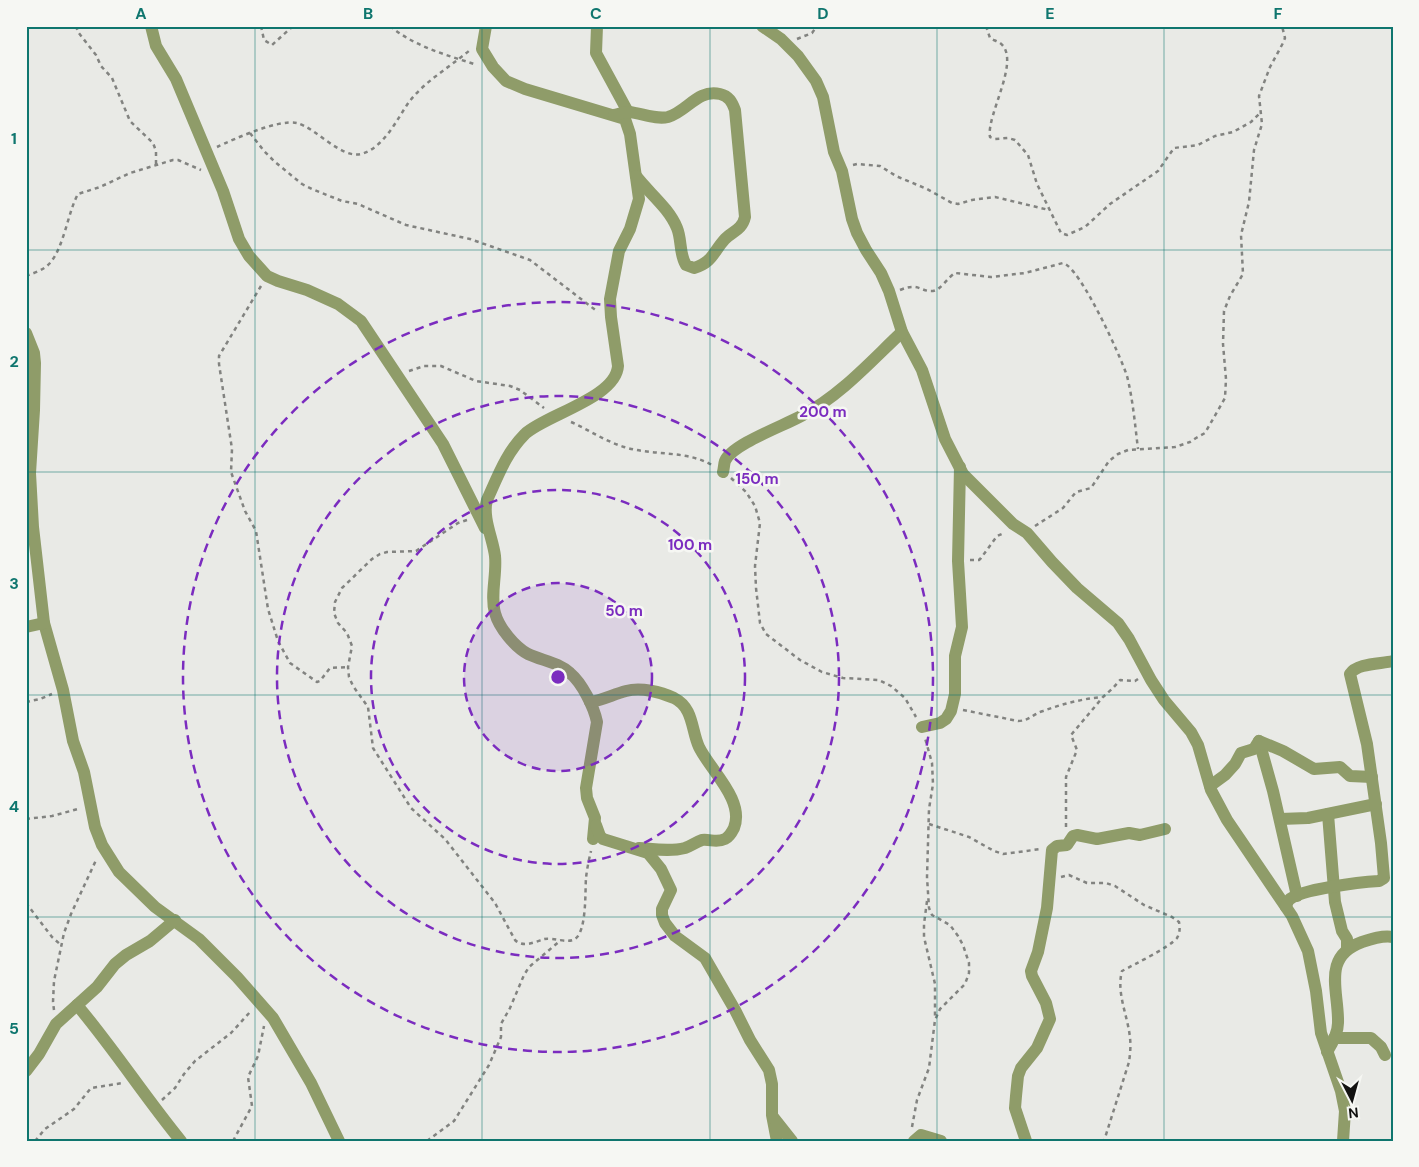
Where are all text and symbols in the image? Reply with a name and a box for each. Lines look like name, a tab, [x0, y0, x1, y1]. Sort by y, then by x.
text: A	[135, 3, 147, 24]
text: B	[363, 3, 373, 24]
text: C	[590, 3, 602, 24]
text: D	[817, 3, 829, 24]
text: E	[1045, 3, 1055, 24]
text: F	[1274, 3, 1283, 24]
text: 1	[11, 128, 17, 149]
text: 2	[9, 351, 19, 372]
text: 200 m	[799, 402, 847, 422]
text: 150 m	[736, 469, 779, 489]
text: 100 m	[668, 535, 712, 555]
text: 3	[9, 573, 19, 594]
text: 50 m	[605, 601, 643, 621]
centre of rings	[549, 668, 567, 686]
text: 4	[9, 796, 19, 817]
text: 5	[9, 1018, 19, 1039]
north arrow	[1326, 1074, 1376, 1124]
text: N	[1347, 1103, 1359, 1122]

